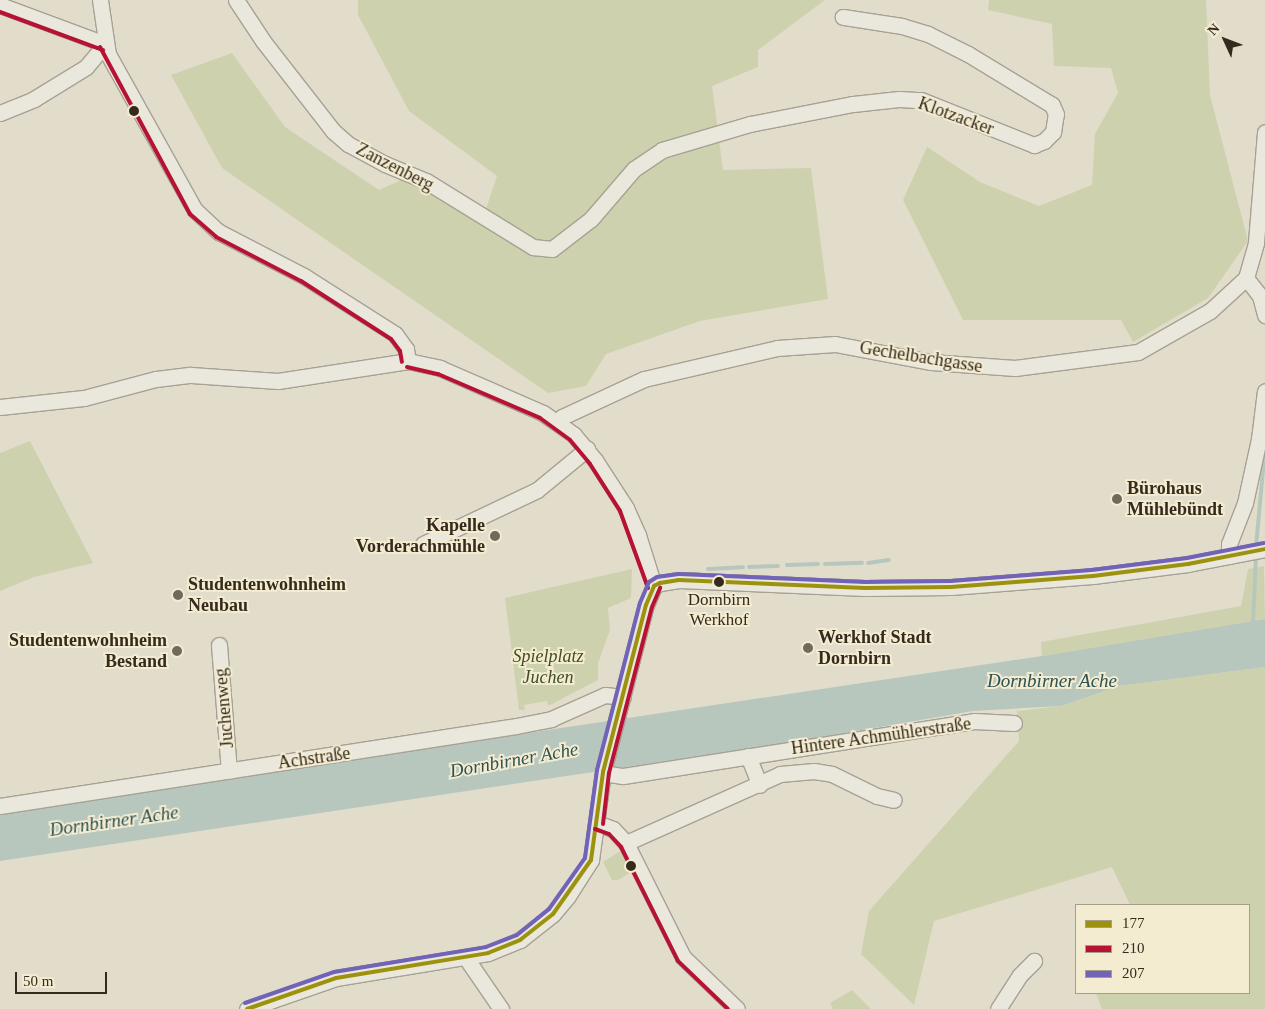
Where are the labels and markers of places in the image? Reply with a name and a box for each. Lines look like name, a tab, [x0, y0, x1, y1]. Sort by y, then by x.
unlabelled marker	[129, 106, 139, 116]
place label: Bürohaus Mühlebündt	[1127, 478, 1223, 520]
marker: Bürohaus Mühlebündt	[1111, 493, 1123, 505]
place label: Kapelle Vorderachmühle	[356, 515, 485, 558]
marker: Kapelle Vorderachmühle	[489, 530, 501, 542]
place label: Studentenwohnheim Neubau	[188, 574, 346, 616]
marker: Dornbirn Werkhof	[714, 577, 724, 587]
marker: Studentenwohnheim Neubau	[172, 589, 184, 601]
place label: Dornbirn Werkhof	[688, 590, 750, 630]
place label: Werkhof Stadt Dornbirn	[818, 627, 932, 670]
place label: Studentenwohnheim Bestand	[9, 630, 167, 672]
marker: Werkhof Stadt Dornbirn	[802, 642, 814, 654]
marker: Studentenwohnheim Bestand	[171, 645, 183, 657]
unlabelled marker	[626, 861, 636, 871]

